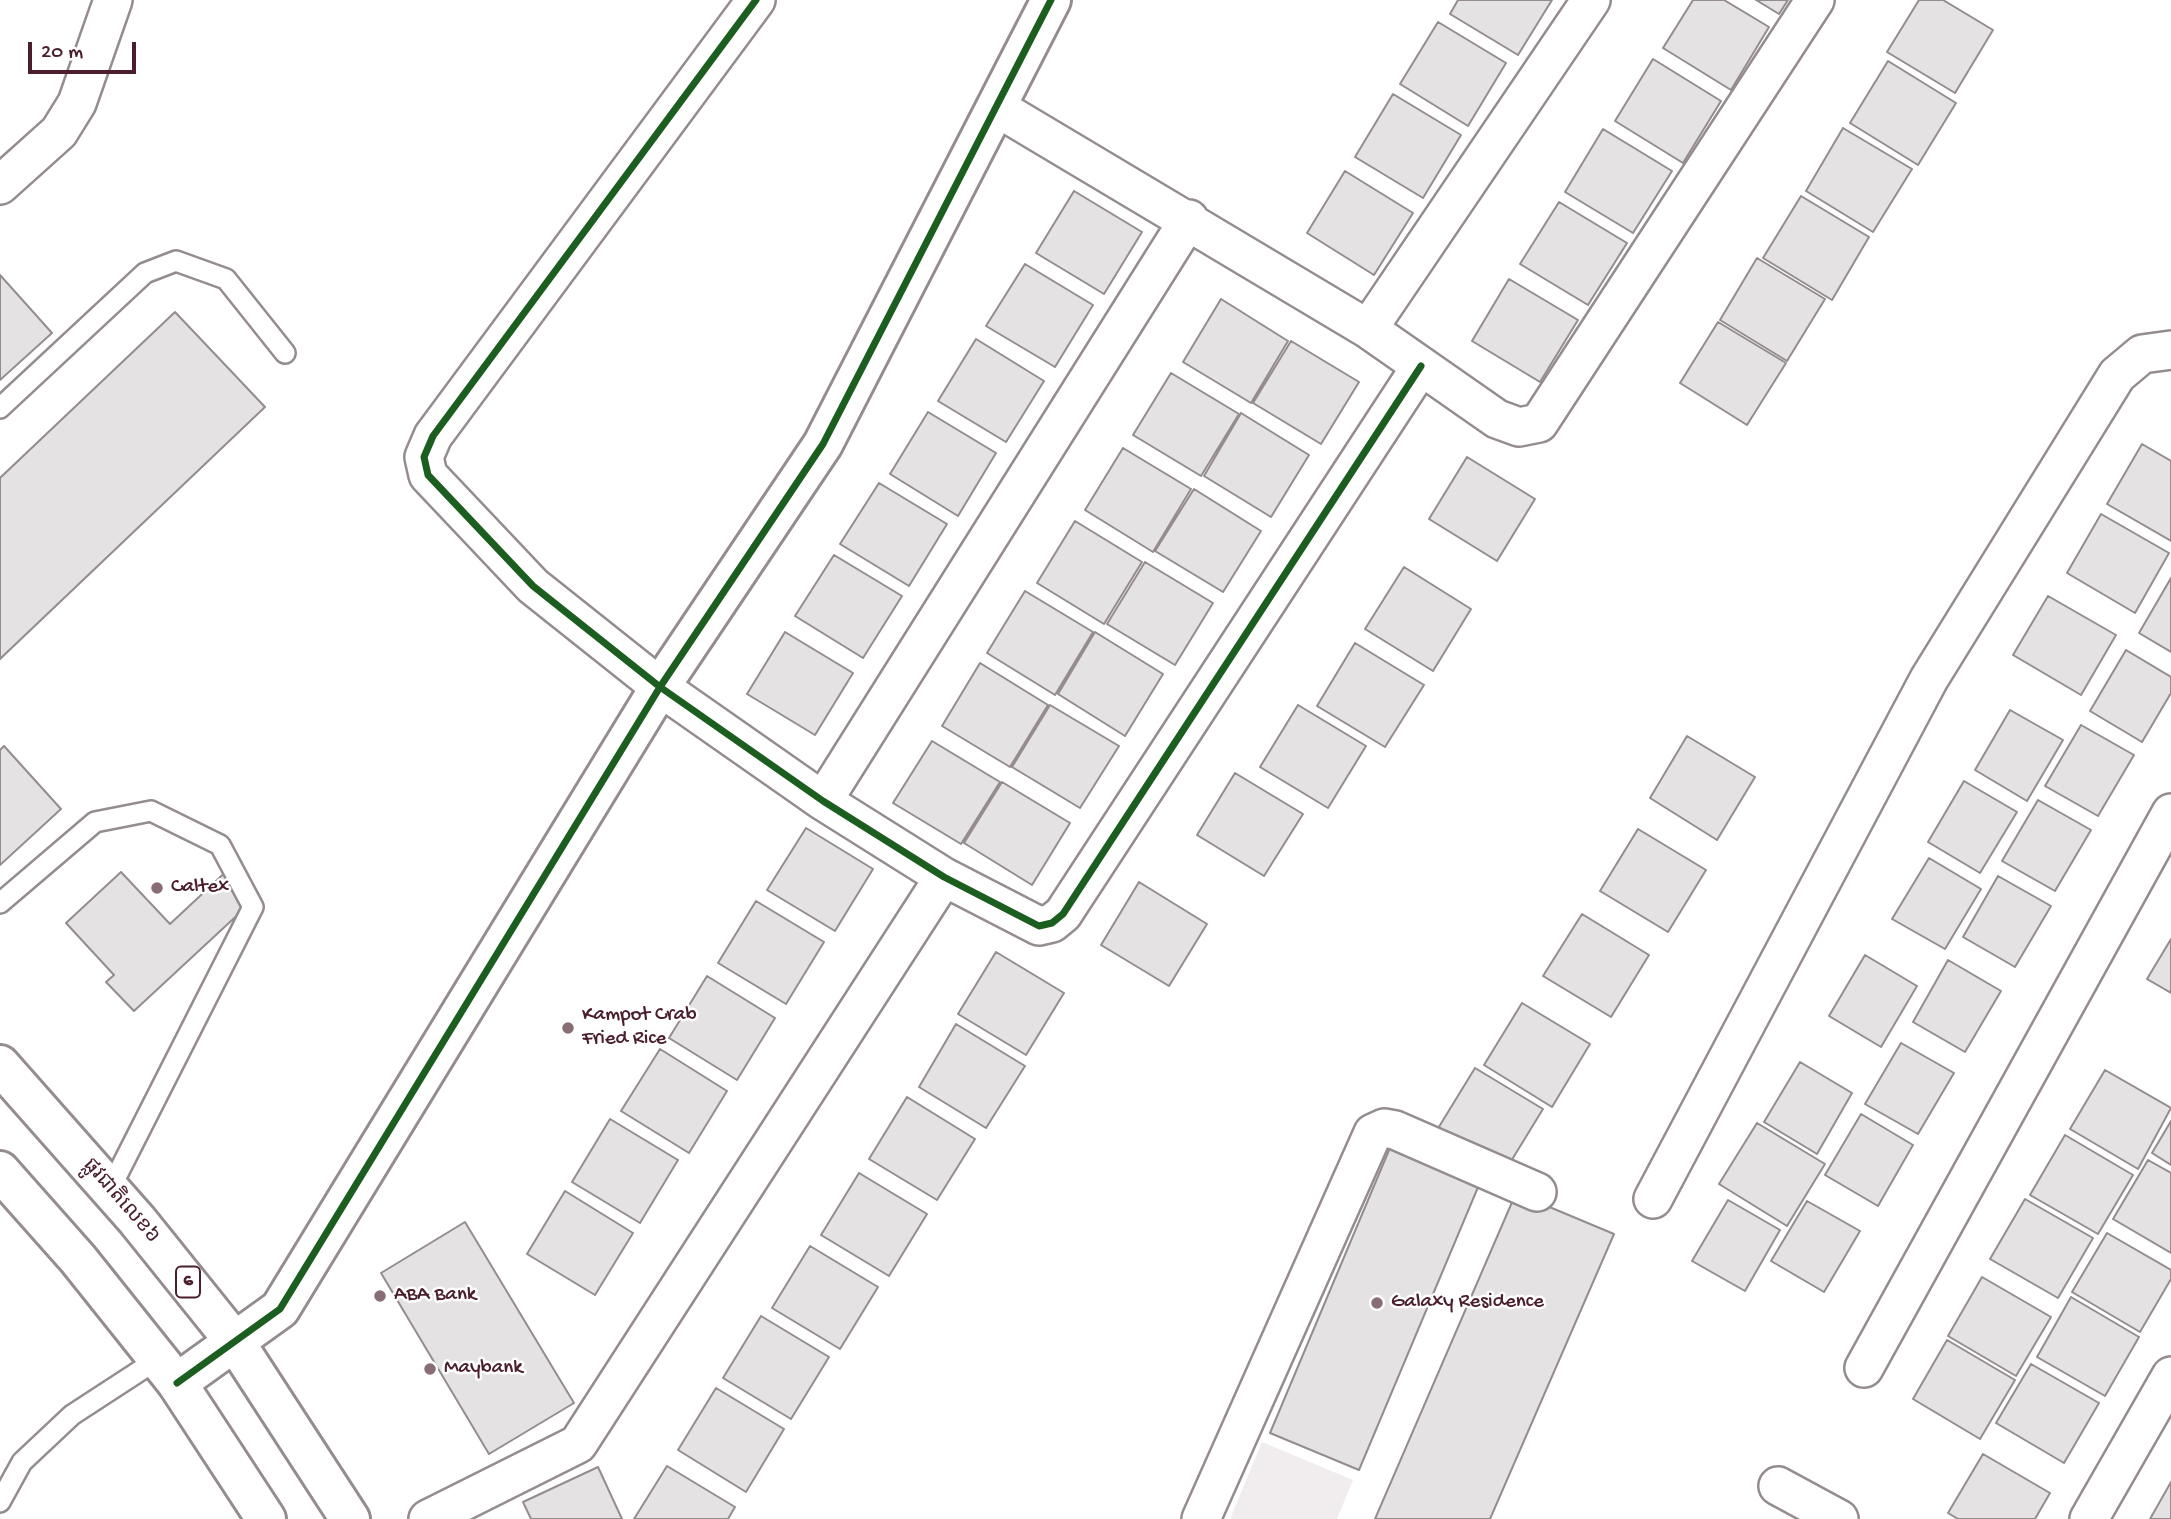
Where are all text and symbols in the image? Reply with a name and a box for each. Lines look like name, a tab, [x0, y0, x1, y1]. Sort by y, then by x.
scale bar	[32, 28, 140, 72]
text: 20 m	[41, 41, 83, 66]
place label: Caltex	[171, 875, 229, 901]
marker: Caltex	[149, 880, 165, 896]
place label: Kampot Crab Fried Rice	[582, 1003, 696, 1053]
marker: Kampot Crab Fried Rice	[560, 1020, 576, 1036]
street label: ផ្លូវជាតិលេខ៦	[76, 1154, 164, 1250]
road number: 6	[176, 1266, 200, 1298]
place label: ABA Bank	[394, 1283, 476, 1309]
marker: ABA Bank	[372, 1288, 388, 1304]
place label: Galaxy Residence	[1391, 1290, 1544, 1316]
marker: Galaxy Residence	[1369, 1295, 1385, 1311]
place label: Maybank	[444, 1356, 523, 1382]
marker: Maybank	[422, 1361, 438, 1377]

